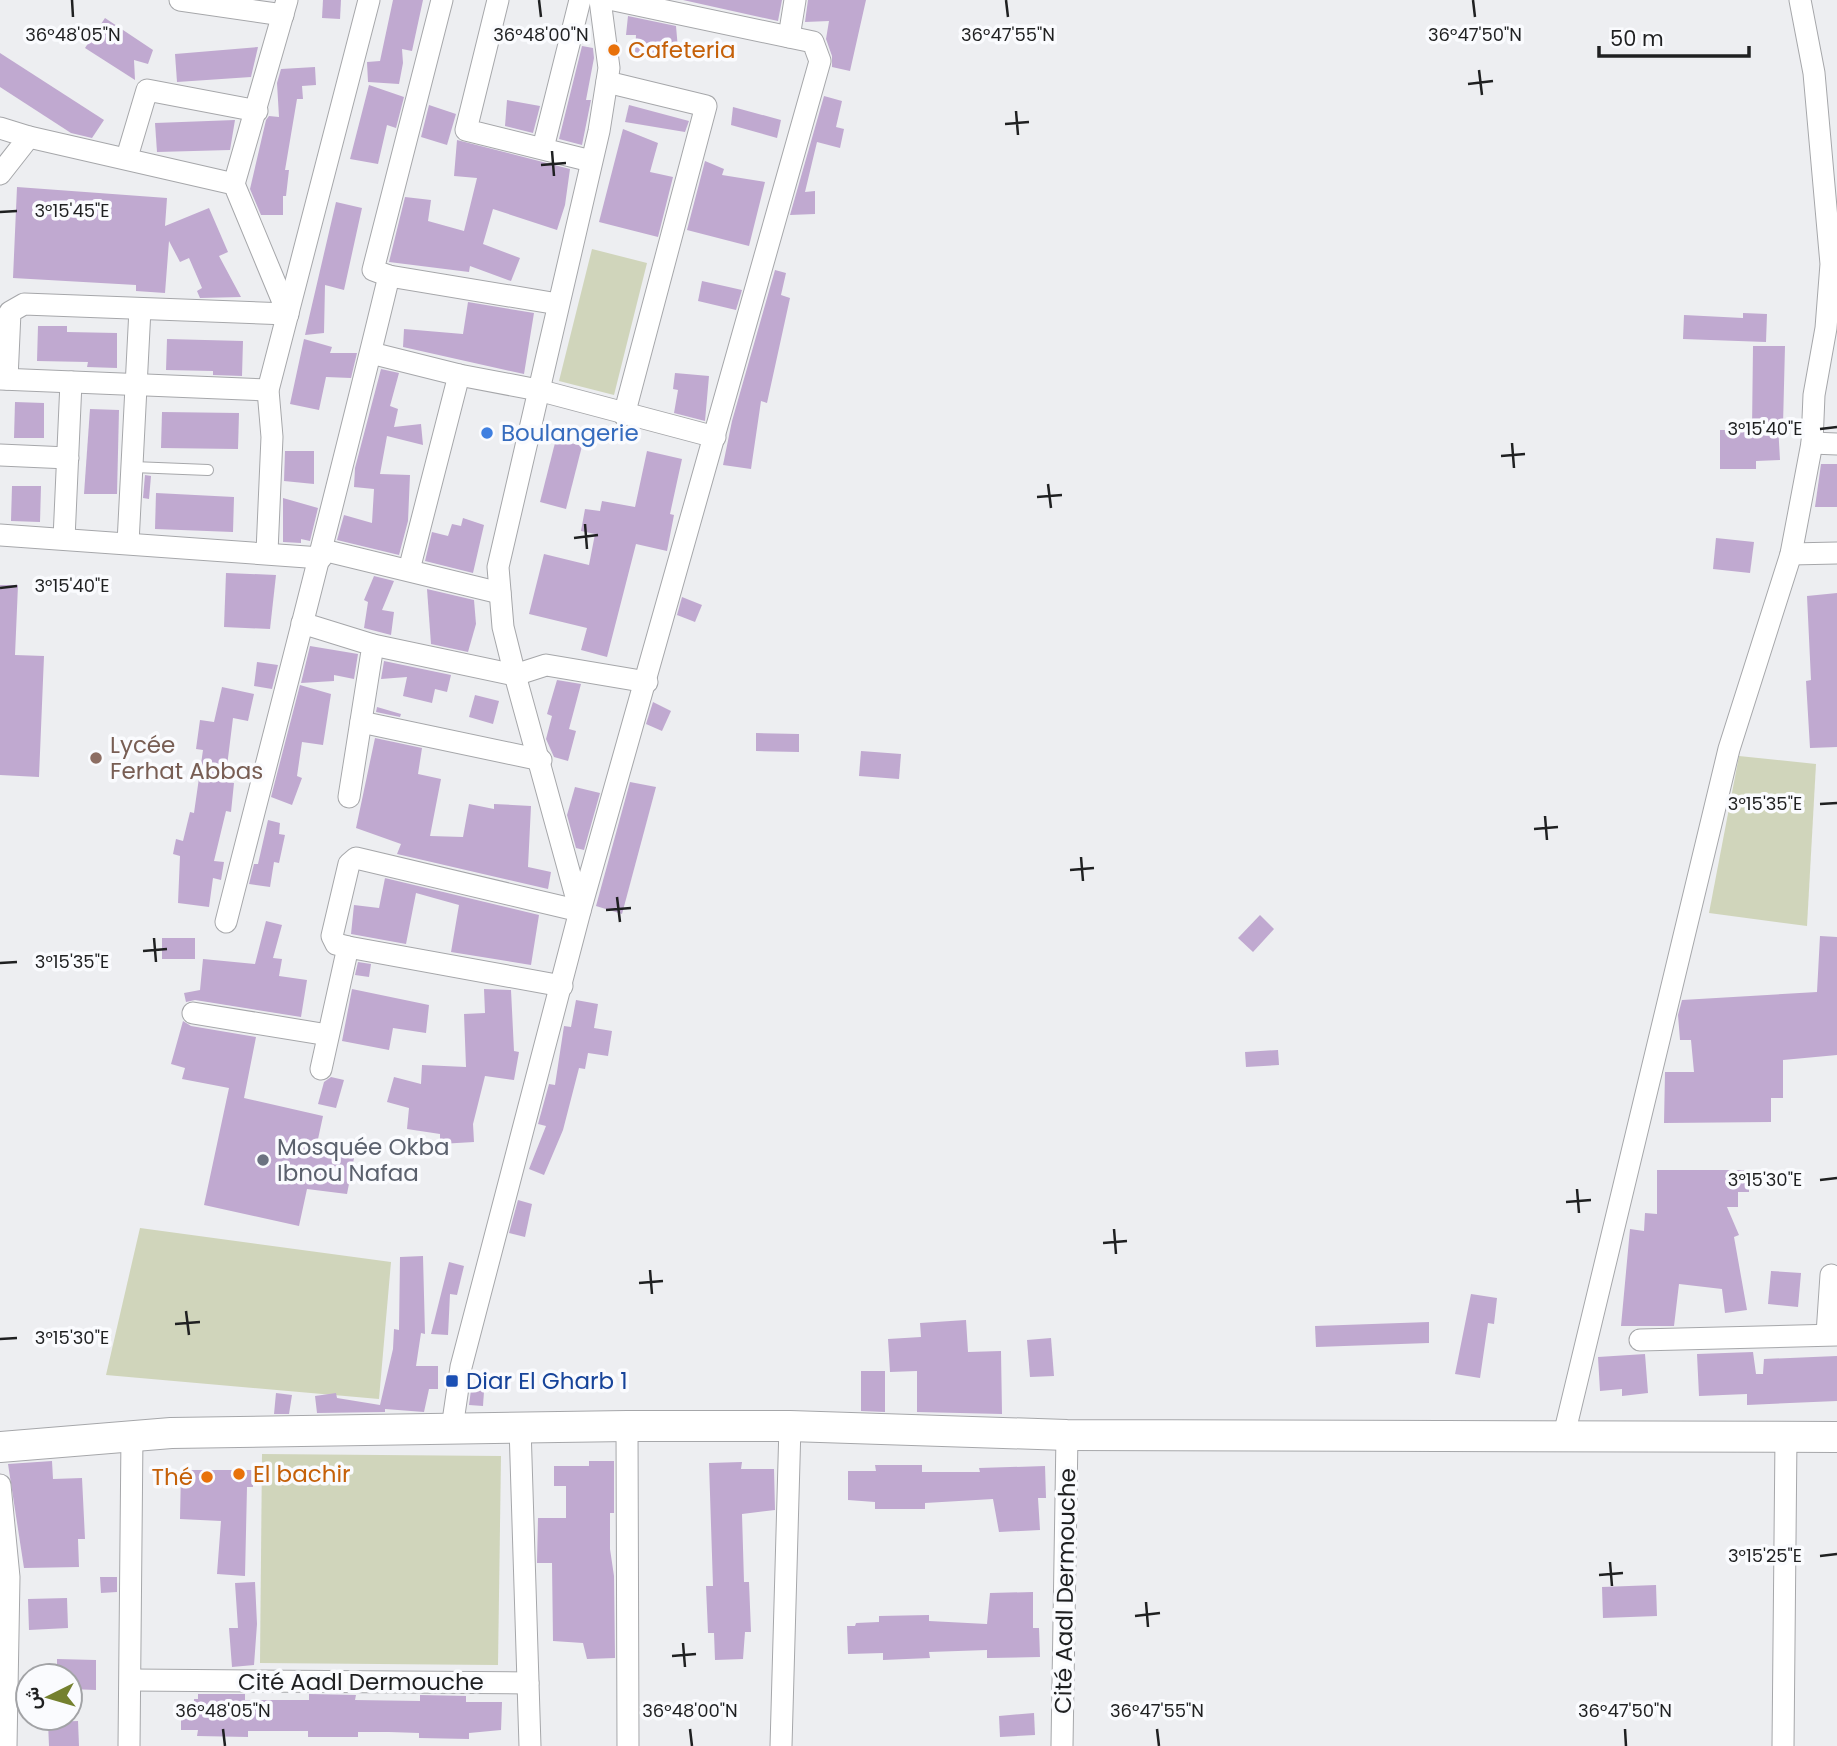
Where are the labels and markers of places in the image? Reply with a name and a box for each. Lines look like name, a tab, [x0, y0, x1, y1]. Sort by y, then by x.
place label: Cafeteria	[628, 34, 736, 66]
marker: Cafeteria	[606, 42, 622, 58]
place label: Boulangerie	[501, 417, 639, 449]
marker: Boulangerie	[479, 425, 495, 441]
place label: Lycée Ferhat Abbas	[110, 729, 263, 787]
marker: Lycée Ferhat Abbas	[88, 750, 104, 766]
place label: Mosquée Okba Ibnou Nafaa	[277, 1131, 449, 1189]
marker: Mosquée Okba Ibnou Nafaa	[255, 1152, 271, 1168]
place label: Diar El Gharb 1	[466, 1365, 628, 1397]
marker: Diar El Gharb 1	[444, 1373, 460, 1389]
place label: El bachir	[253, 1458, 351, 1490]
place label: Thé	[152, 1461, 193, 1493]
marker: El bachir	[231, 1466, 247, 1482]
marker: Thé	[199, 1469, 215, 1485]

